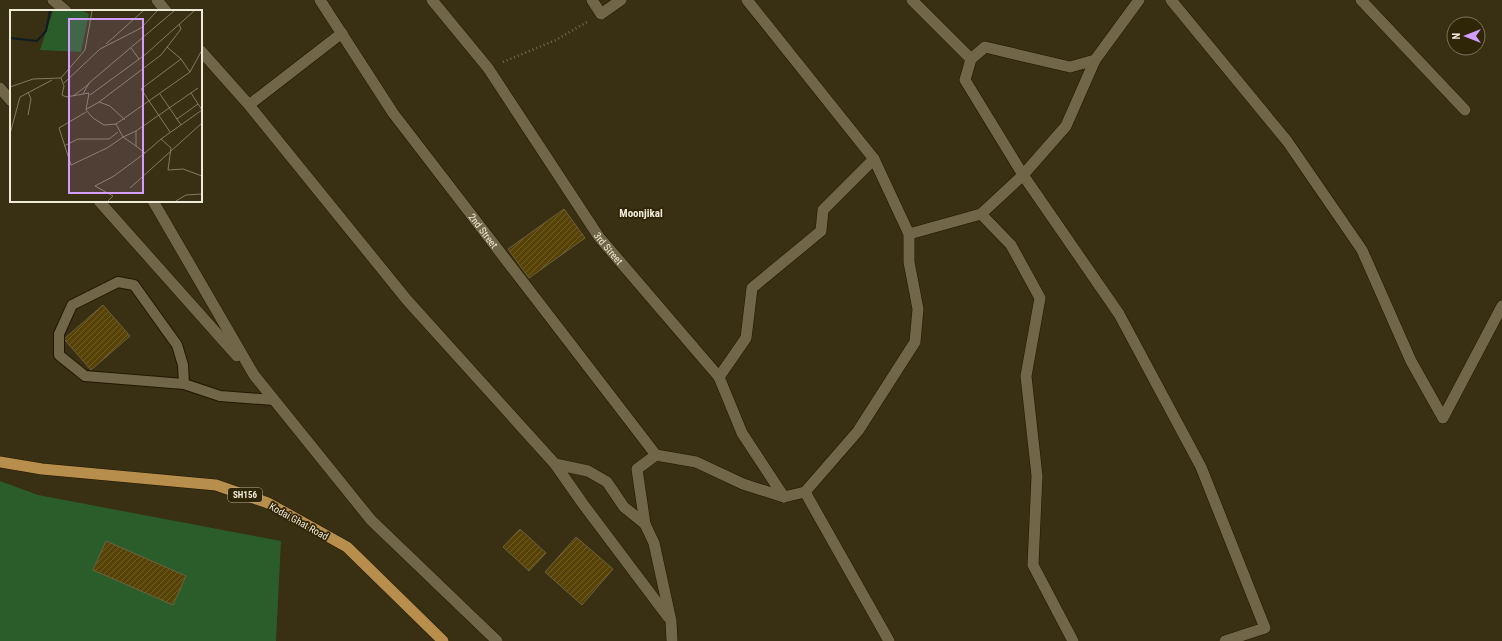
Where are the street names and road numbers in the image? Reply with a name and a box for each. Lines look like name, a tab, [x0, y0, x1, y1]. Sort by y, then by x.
street label: 2nd Street	[466, 212, 500, 250]
street label: 3rd Street	[591, 230, 625, 267]
road number: SH156	[228, 488, 262, 502]
street label: Kodai Ghat Road	[267, 501, 330, 542]

